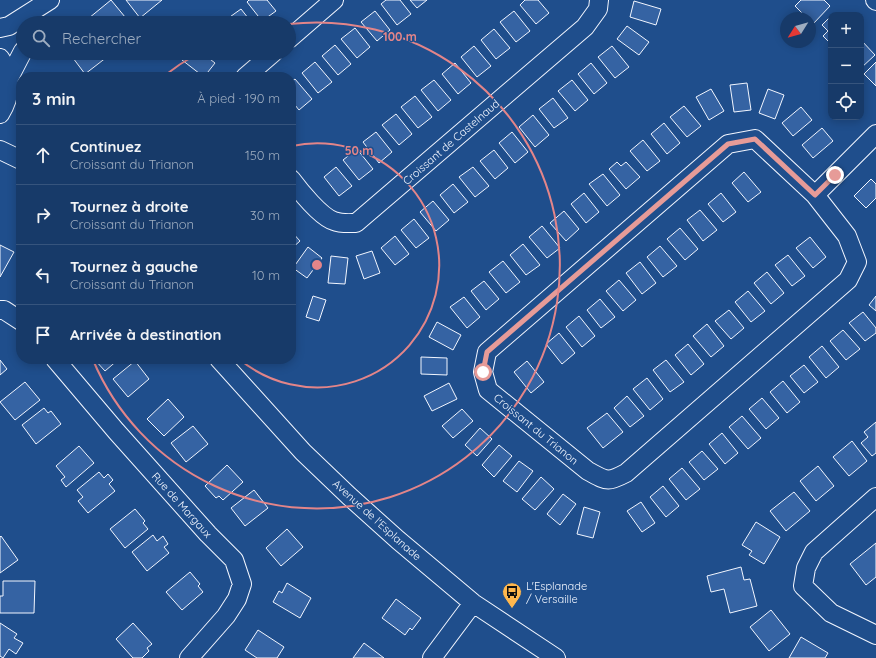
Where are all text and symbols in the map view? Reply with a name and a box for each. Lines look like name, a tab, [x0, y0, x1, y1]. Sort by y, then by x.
north arrow	[780, 12, 816, 48]
map controls	[828, 12, 864, 120]
button: +	[828, 12, 864, 48]
search box	[16, 16, 296, 60]
icon: search	[30, 27, 52, 49]
text: Rechercher	[62, 29, 141, 48]
text: 100 m	[383, 29, 417, 44]
button: −	[828, 48, 864, 84]
button: locate	[828, 84, 864, 120]
text: 3 min	[32, 88, 76, 109]
text: À pied · 190 m	[197, 90, 280, 106]
street label: Croissant de Castelnaud	[400, 96, 502, 188]
text: Continuez	[70, 137, 141, 156]
text: 50 m	[345, 143, 373, 158]
icon: ahead	[32, 144, 54, 166]
text: 150 m	[245, 147, 280, 163]
text: Croissant du Trianon	[70, 156, 194, 172]
route end	[826, 166, 844, 184]
text: Tournez à droite	[70, 197, 189, 216]
icon: right	[32, 204, 54, 226]
text: 30 m	[250, 207, 280, 223]
text: Croissant du Trianon	[70, 216, 194, 232]
text: Tournez à gauche	[70, 257, 198, 276]
centre of rings	[310, 258, 324, 272]
icon: left	[32, 264, 54, 286]
text: 10 m	[252, 267, 280, 283]
text: Croissant du Trianon	[70, 276, 194, 292]
icon: arrive	[32, 324, 54, 346]
text: Arrivée à destination	[70, 325, 222, 344]
route start	[474, 363, 492, 381]
street label: Croissant du Trianon	[491, 391, 581, 467]
street label: Rue de Margaux	[149, 469, 215, 541]
street label: Avenue de l'Esplanade	[330, 477, 424, 563]
place label: L'Esplanade / Versaille	[526, 579, 587, 606]
bus stop icon: L'Esplanade / Versaille	[501, 581, 523, 609]

